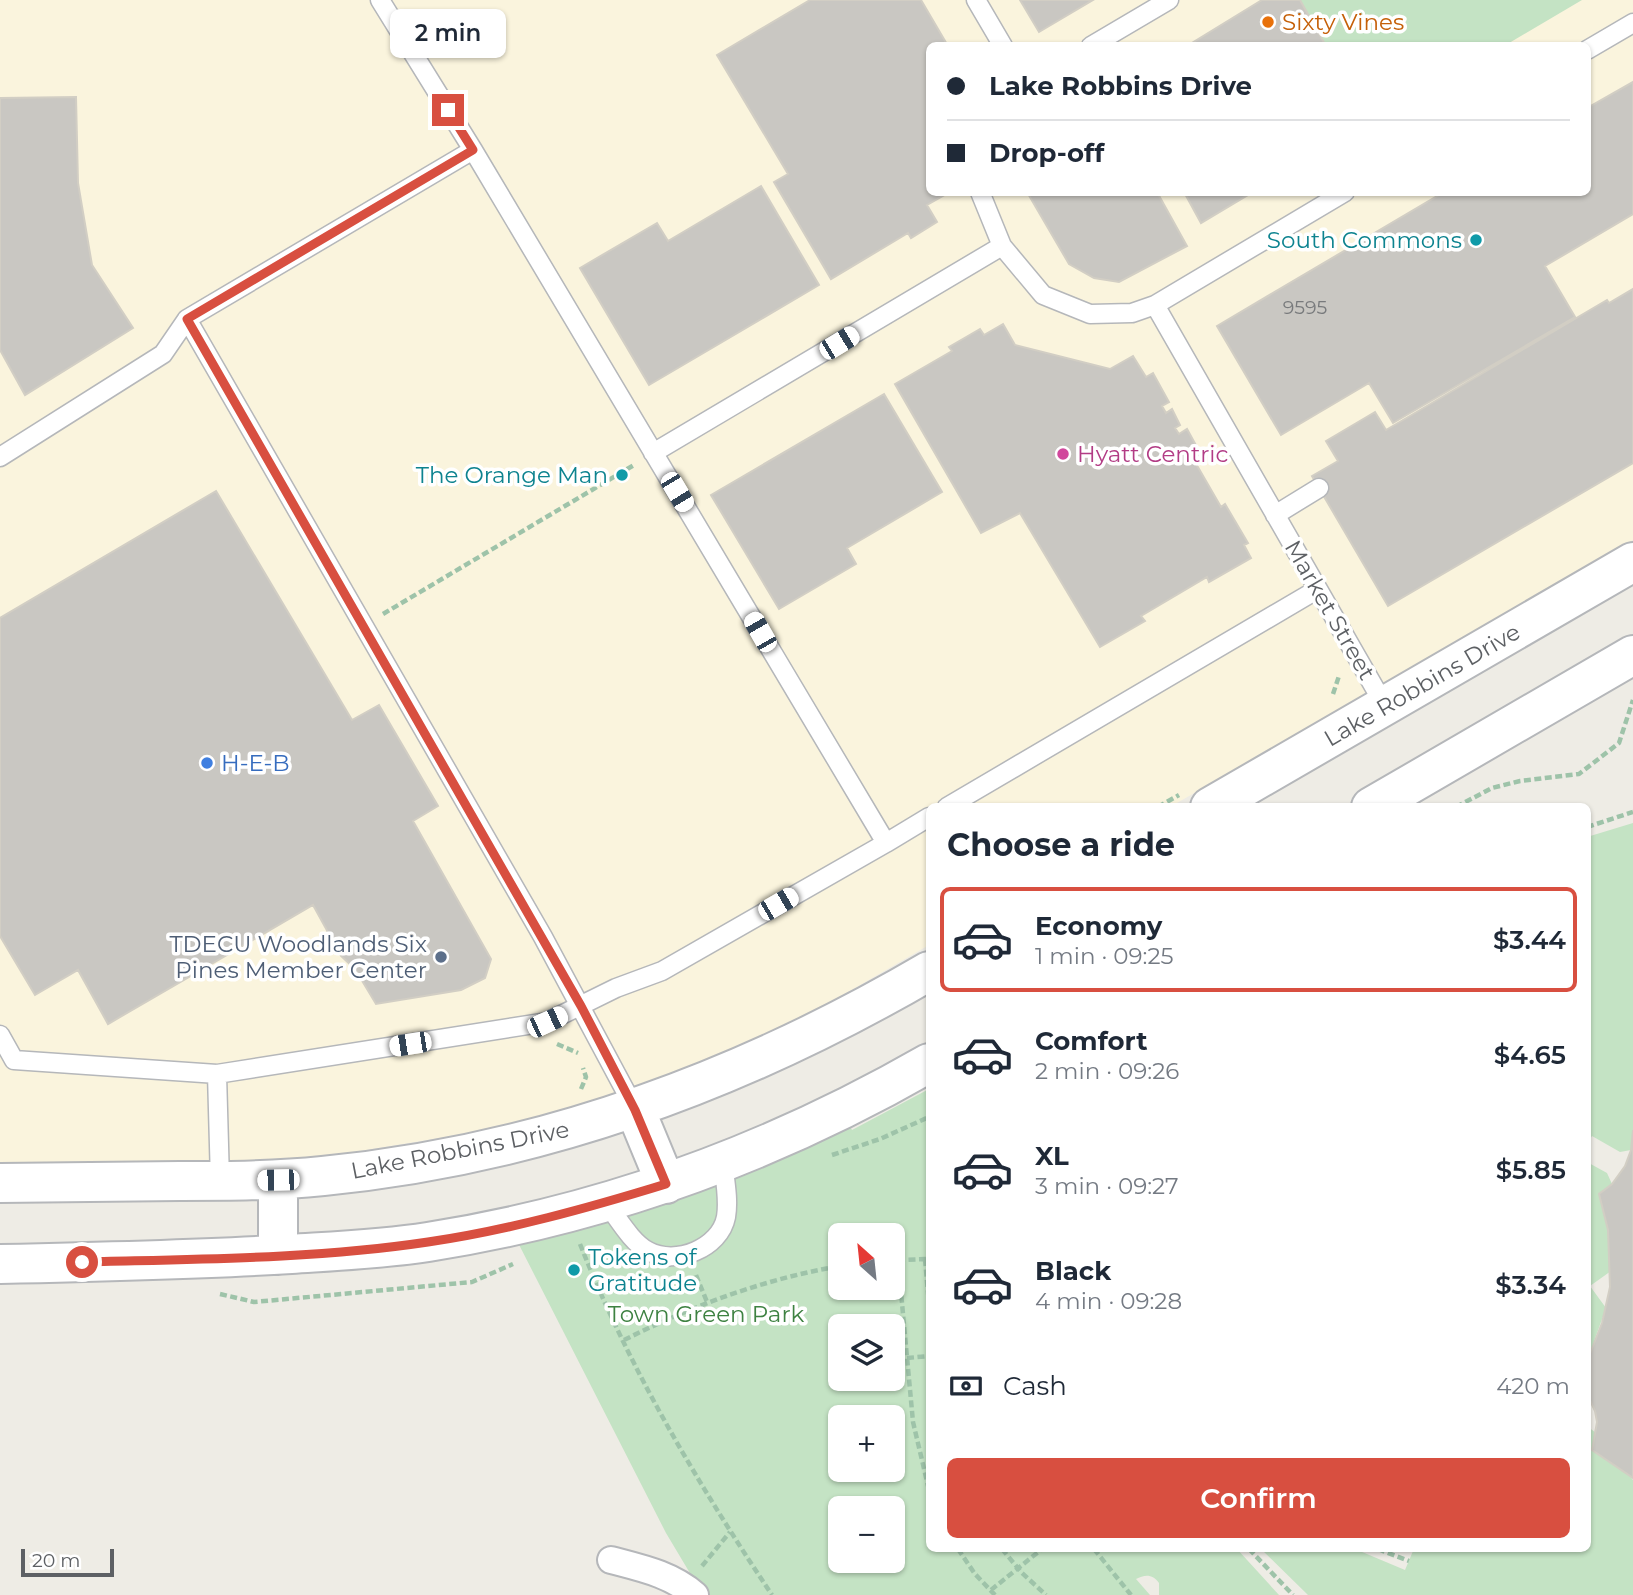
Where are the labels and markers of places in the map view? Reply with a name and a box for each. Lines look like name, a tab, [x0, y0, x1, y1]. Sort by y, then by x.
place label: Sixty Vines	[1282, 8, 1404, 36]
marker: Sixty Vines	[1260, 14, 1276, 30]
place label: South Commons	[1267, 226, 1462, 254]
marker: South Commons	[1468, 232, 1484, 248]
place label: Hyatt Centric	[1077, 440, 1228, 468]
marker: Hyatt Centric	[1055, 446, 1071, 462]
place label: The Orange Man	[416, 461, 608, 489]
marker: The Orange Man	[614, 467, 630, 483]
place label: H-E-B	[221, 749, 290, 777]
marker: H-E-B	[199, 755, 215, 771]
place label: TDECU Woodlands Six Pines Member Center	[169, 930, 427, 984]
marker: TDECU Woodlands Six Pines Member Center	[433, 949, 449, 965]
place label: Tokens of Gratitude	[588, 1243, 698, 1297]
marker: Tokens of Gratitude	[566, 1262, 582, 1278]

